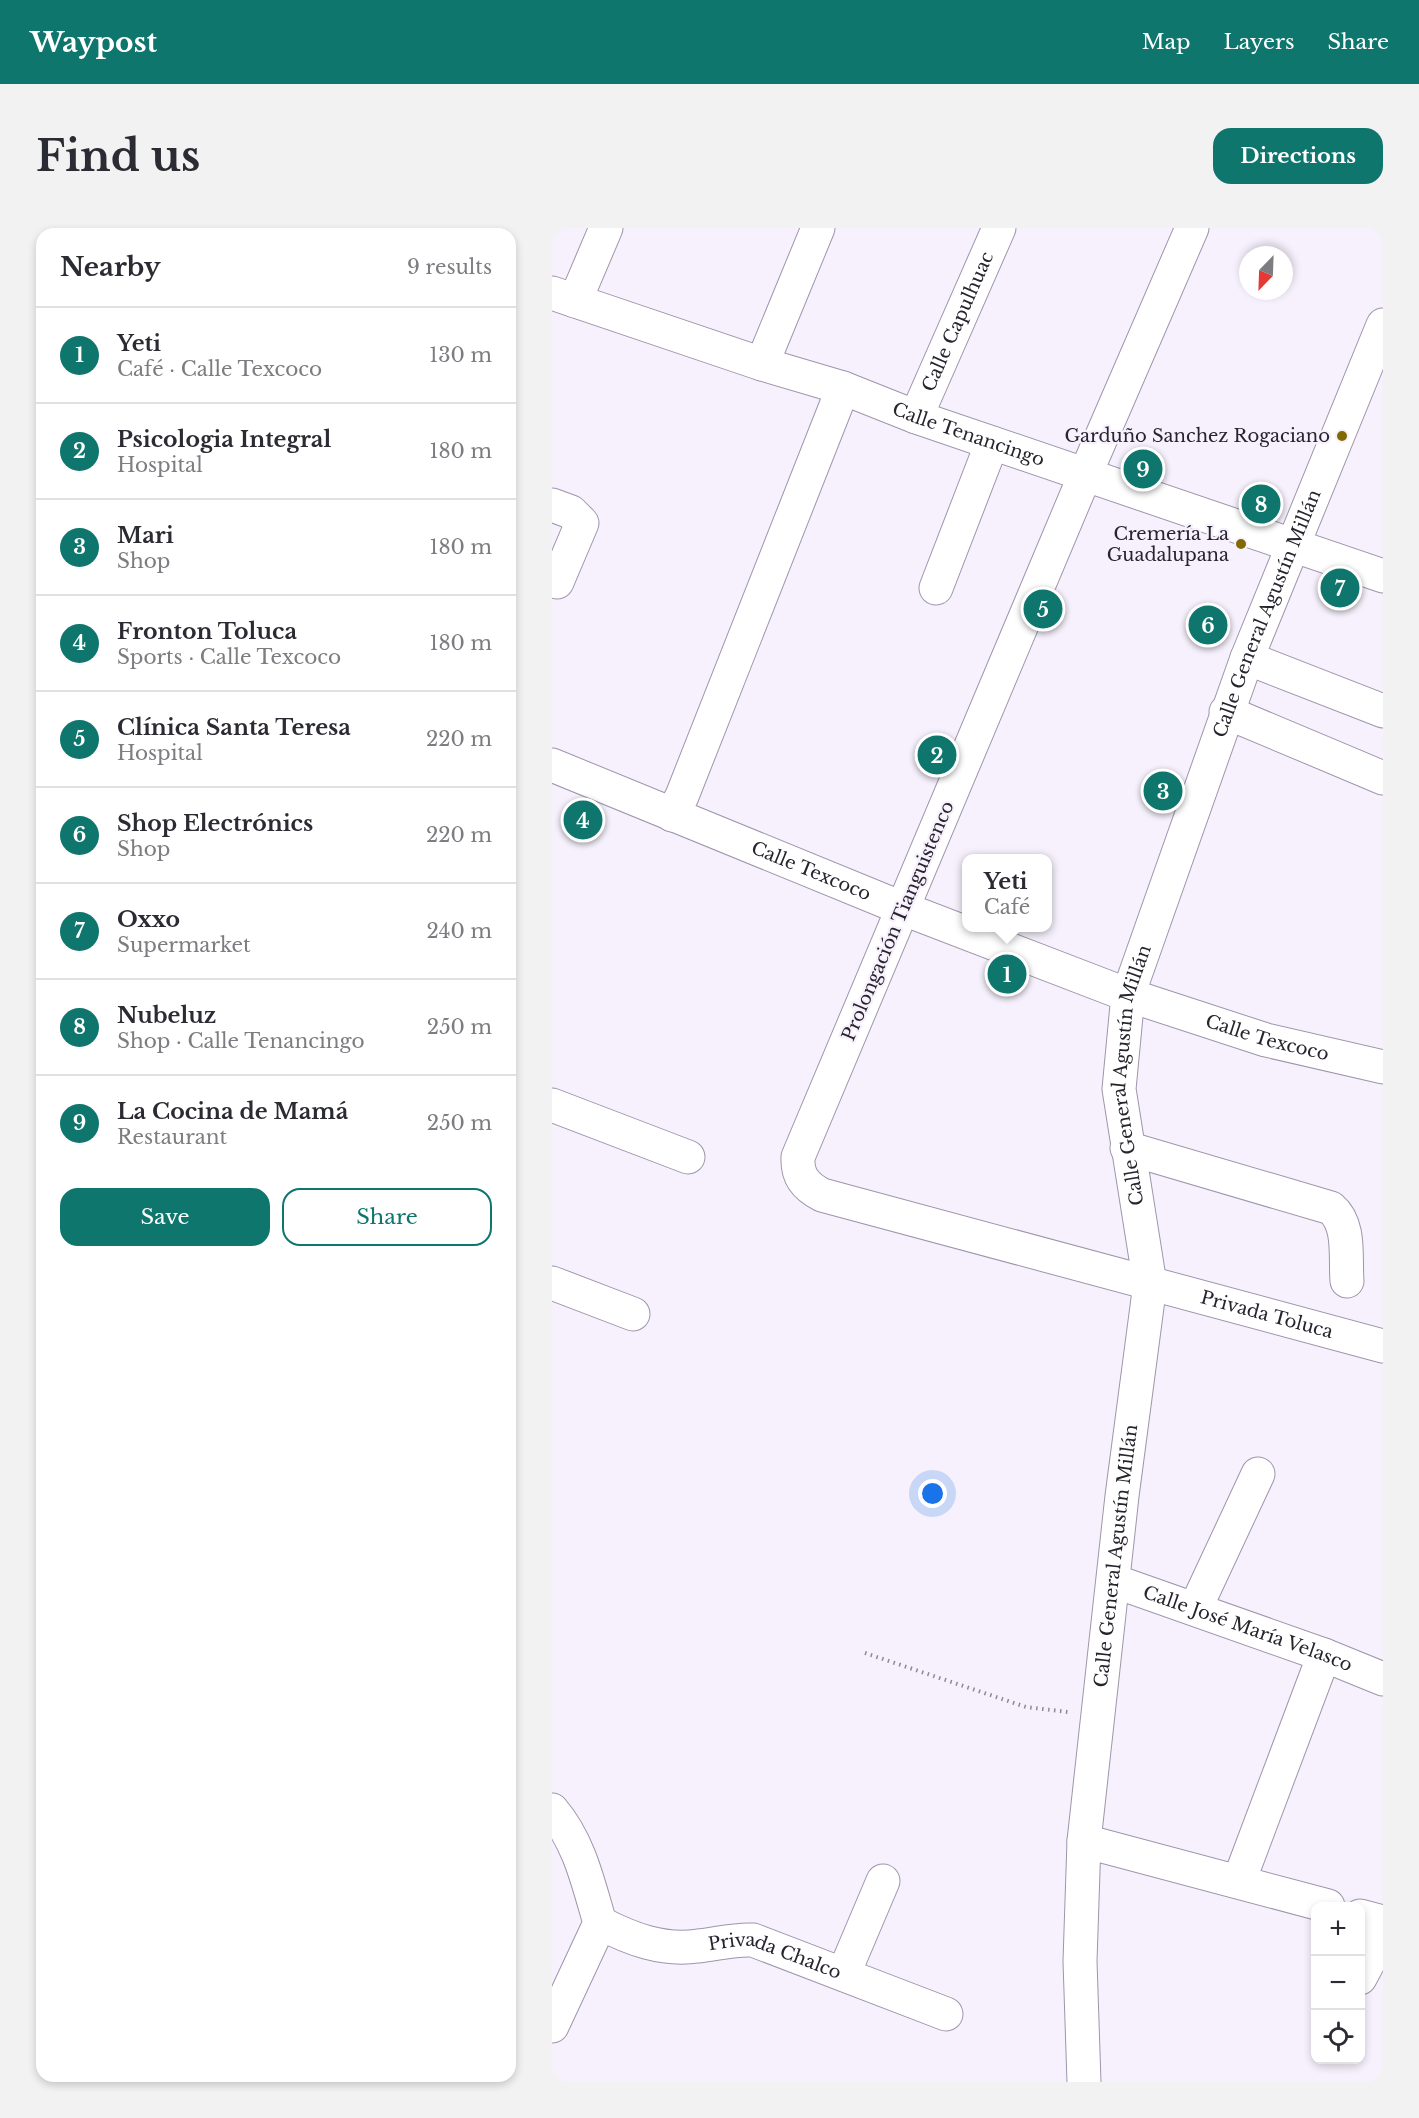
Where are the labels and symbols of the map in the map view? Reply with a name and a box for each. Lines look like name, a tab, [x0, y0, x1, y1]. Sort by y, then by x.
north arrow	[1239, 246, 1293, 300]
street label: Calle Capulhuac	[918, 248, 998, 395]
street label: Calle Tenancingo	[889, 398, 1047, 471]
place label: Garduño Sanchez Rogaciano	[1064, 425, 1330, 447]
marker: Garduño Sanchez Rogaciano	[1335, 429, 1349, 443]
pin: 9	[1124, 446, 1162, 492]
pin: 8	[1242, 482, 1280, 526]
street label: Calle General Agustín Millán	[1209, 486, 1326, 741]
place label: Cremería La Guadalupana	[1107, 523, 1229, 566]
marker: Cremería La Guadalupana	[1234, 537, 1248, 551]
pin: 7	[1320, 566, 1360, 610]
pin: 5	[1024, 586, 1062, 632]
pin: 6	[1188, 602, 1228, 648]
pin: 2	[918, 732, 956, 778]
pin: 3	[1144, 768, 1182, 814]
pin: 4	[564, 798, 603, 842]
street label: Prolongación Tianguistenco	[837, 798, 959, 1044]
street label: Calle Texcoco	[748, 837, 874, 905]
street label: Calle General Agustín Millán	[1108, 942, 1156, 1207]
pin: 1	[988, 952, 1026, 996]
street label: Calle Texcoco	[1203, 1010, 1331, 1065]
street label: Privada Toluca	[1198, 1286, 1336, 1343]
street label: Calle General Agustín Millán	[1090, 1423, 1142, 1689]
your location	[918, 1479, 947, 1508]
street label: Calle José María Velasco	[1140, 1581, 1356, 1676]
street label: Privada Chalco	[706, 1929, 844, 1984]

